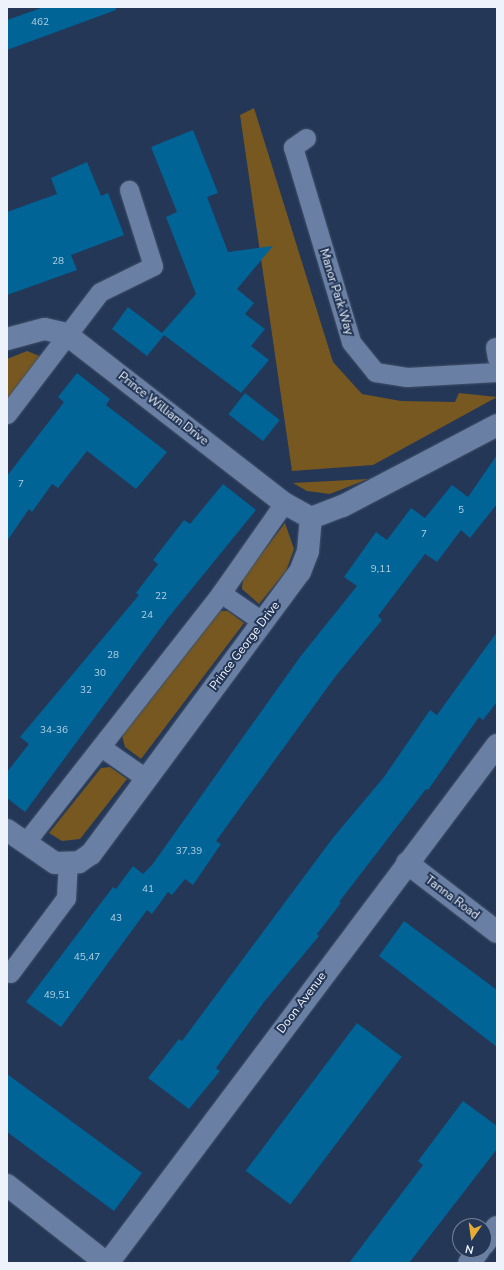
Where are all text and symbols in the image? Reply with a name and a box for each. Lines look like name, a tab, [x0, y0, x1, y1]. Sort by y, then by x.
house number: 462	[31, 17, 49, 29]
street label: Manor Park Way	[316, 247, 356, 337]
house number: 28	[52, 256, 64, 268]
street label: Prince William Drive	[115, 369, 211, 449]
house number: 7	[18, 479, 24, 491]
house number: 5	[458, 505, 464, 517]
house number: 7	[421, 529, 427, 541]
house number: 9,11	[371, 564, 391, 576]
house number: 22	[155, 591, 167, 603]
street label: Prince George Drive	[207, 599, 283, 693]
house number: 24	[141, 610, 153, 622]
house number: 28	[107, 650, 119, 662]
house number: 30	[94, 668, 106, 680]
house number: 32	[80, 685, 92, 697]
house number: 34-36	[40, 725, 68, 737]
house number: 37,39	[176, 846, 202, 858]
street label: Tanna Road	[422, 873, 482, 923]
house number: 41	[142, 884, 154, 896]
house number: 43	[110, 913, 122, 925]
house number: 45,47	[74, 952, 100, 964]
street label: Doon Avenue	[274, 970, 330, 1036]
house number: 49,51	[44, 990, 70, 1002]
north arrow	[452, 1218, 492, 1258]
text: N	[464, 1241, 475, 1257]

